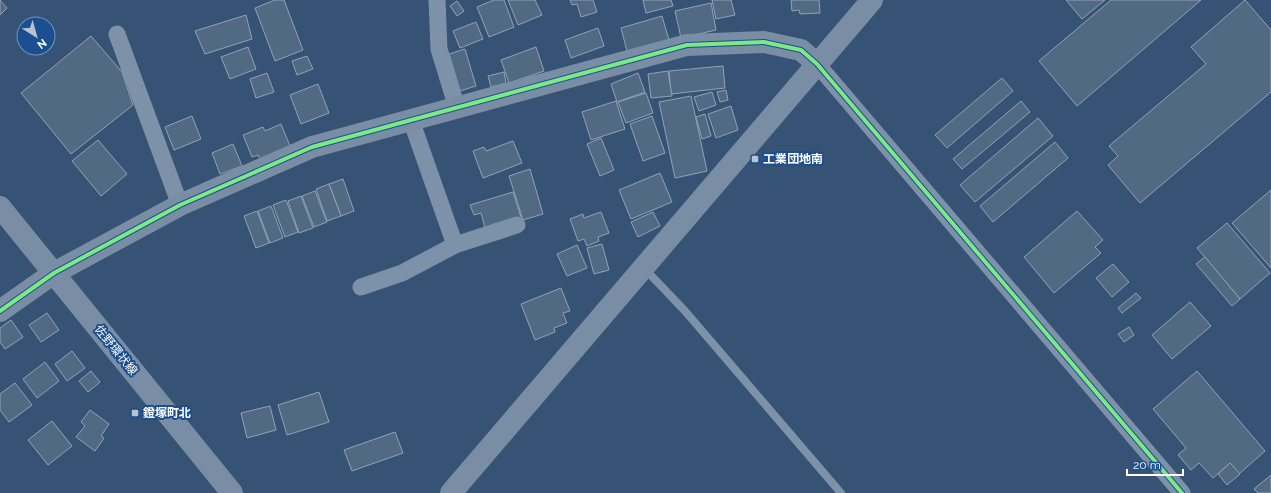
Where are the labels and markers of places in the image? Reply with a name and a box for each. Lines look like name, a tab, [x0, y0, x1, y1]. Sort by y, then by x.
place label: 工業団地南	[763, 152, 823, 166]
marker: 工業団地南	[750, 154, 760, 164]
place label: 鐙塚町北	[143, 406, 191, 420]
marker: 鐙塚町北	[130, 408, 140, 418]

